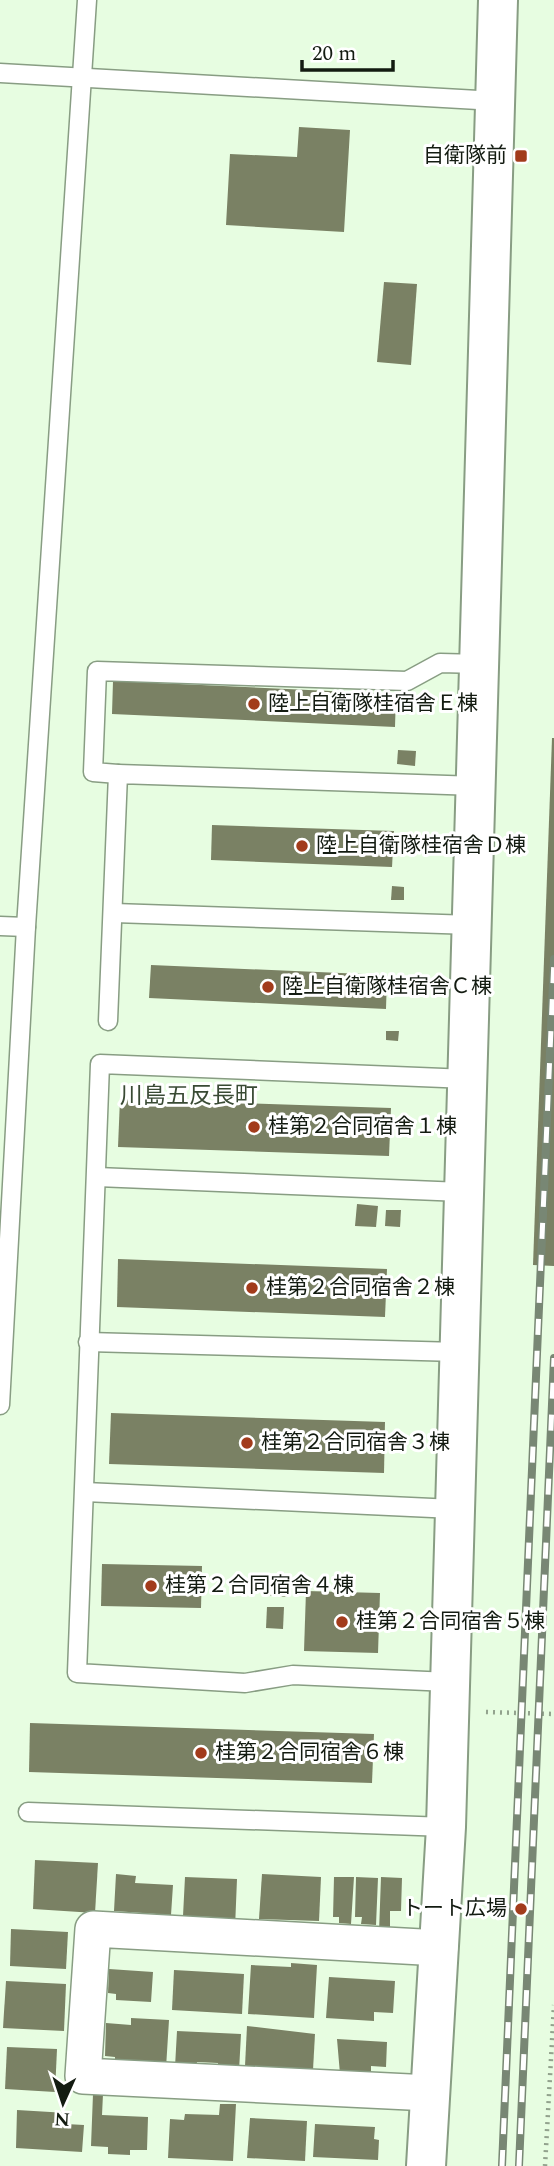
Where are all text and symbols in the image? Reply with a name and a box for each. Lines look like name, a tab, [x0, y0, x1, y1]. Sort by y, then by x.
scale bar	[302, 28, 393, 72]
text: 20 m	[312, 38, 356, 70]
place label: 自衛隊前	[423, 140, 507, 172]
marker: 自衛隊前	[513, 148, 529, 164]
place label: 陸上自衛隊桂宿舎Ｅ棟	[268, 688, 478, 720]
marker: 陸上自衛隊桂宿舎Ｅ棟	[246, 696, 262, 712]
place label: 陸上自衛隊桂宿舎Ｄ棟	[316, 830, 526, 862]
marker: 陸上自衛隊桂宿舎Ｄ棟	[294, 838, 310, 854]
place label: 陸上自衛隊桂宿舎Ｃ棟	[282, 971, 492, 1003]
marker: 陸上自衛隊桂宿舎Ｃ棟	[260, 979, 276, 995]
district label: 川島五反長町	[120, 1079, 258, 1114]
place label: 桂第２合同宿舎１棟	[268, 1111, 457, 1143]
marker: 桂第２合同宿舎１棟	[246, 1119, 262, 1135]
place label: 桂第２合同宿舎２棟	[266, 1272, 455, 1304]
marker: 桂第２合同宿舎２棟	[244, 1280, 260, 1296]
place label: 桂第２合同宿舎３棟	[261, 1427, 450, 1459]
marker: 桂第２合同宿舎３棟	[239, 1435, 255, 1451]
place label: 桂第２合同宿舎４棟	[165, 1570, 354, 1602]
marker: 桂第２合同宿舎４棟	[143, 1578, 159, 1594]
place label: 桂第２合同宿舎５棟	[356, 1606, 545, 1638]
marker: 桂第２合同宿舎５棟	[334, 1614, 350, 1630]
place label: 桂第２合同宿舎６棟	[215, 1737, 404, 1769]
marker: 桂第２合同宿舎６棟	[193, 1745, 209, 1761]
place label: トート広場	[402, 1893, 507, 1925]
marker: トート広場	[513, 1901, 529, 1917]
north arrow	[28, 2068, 98, 2138]
text: N	[54, 2104, 71, 2133]

